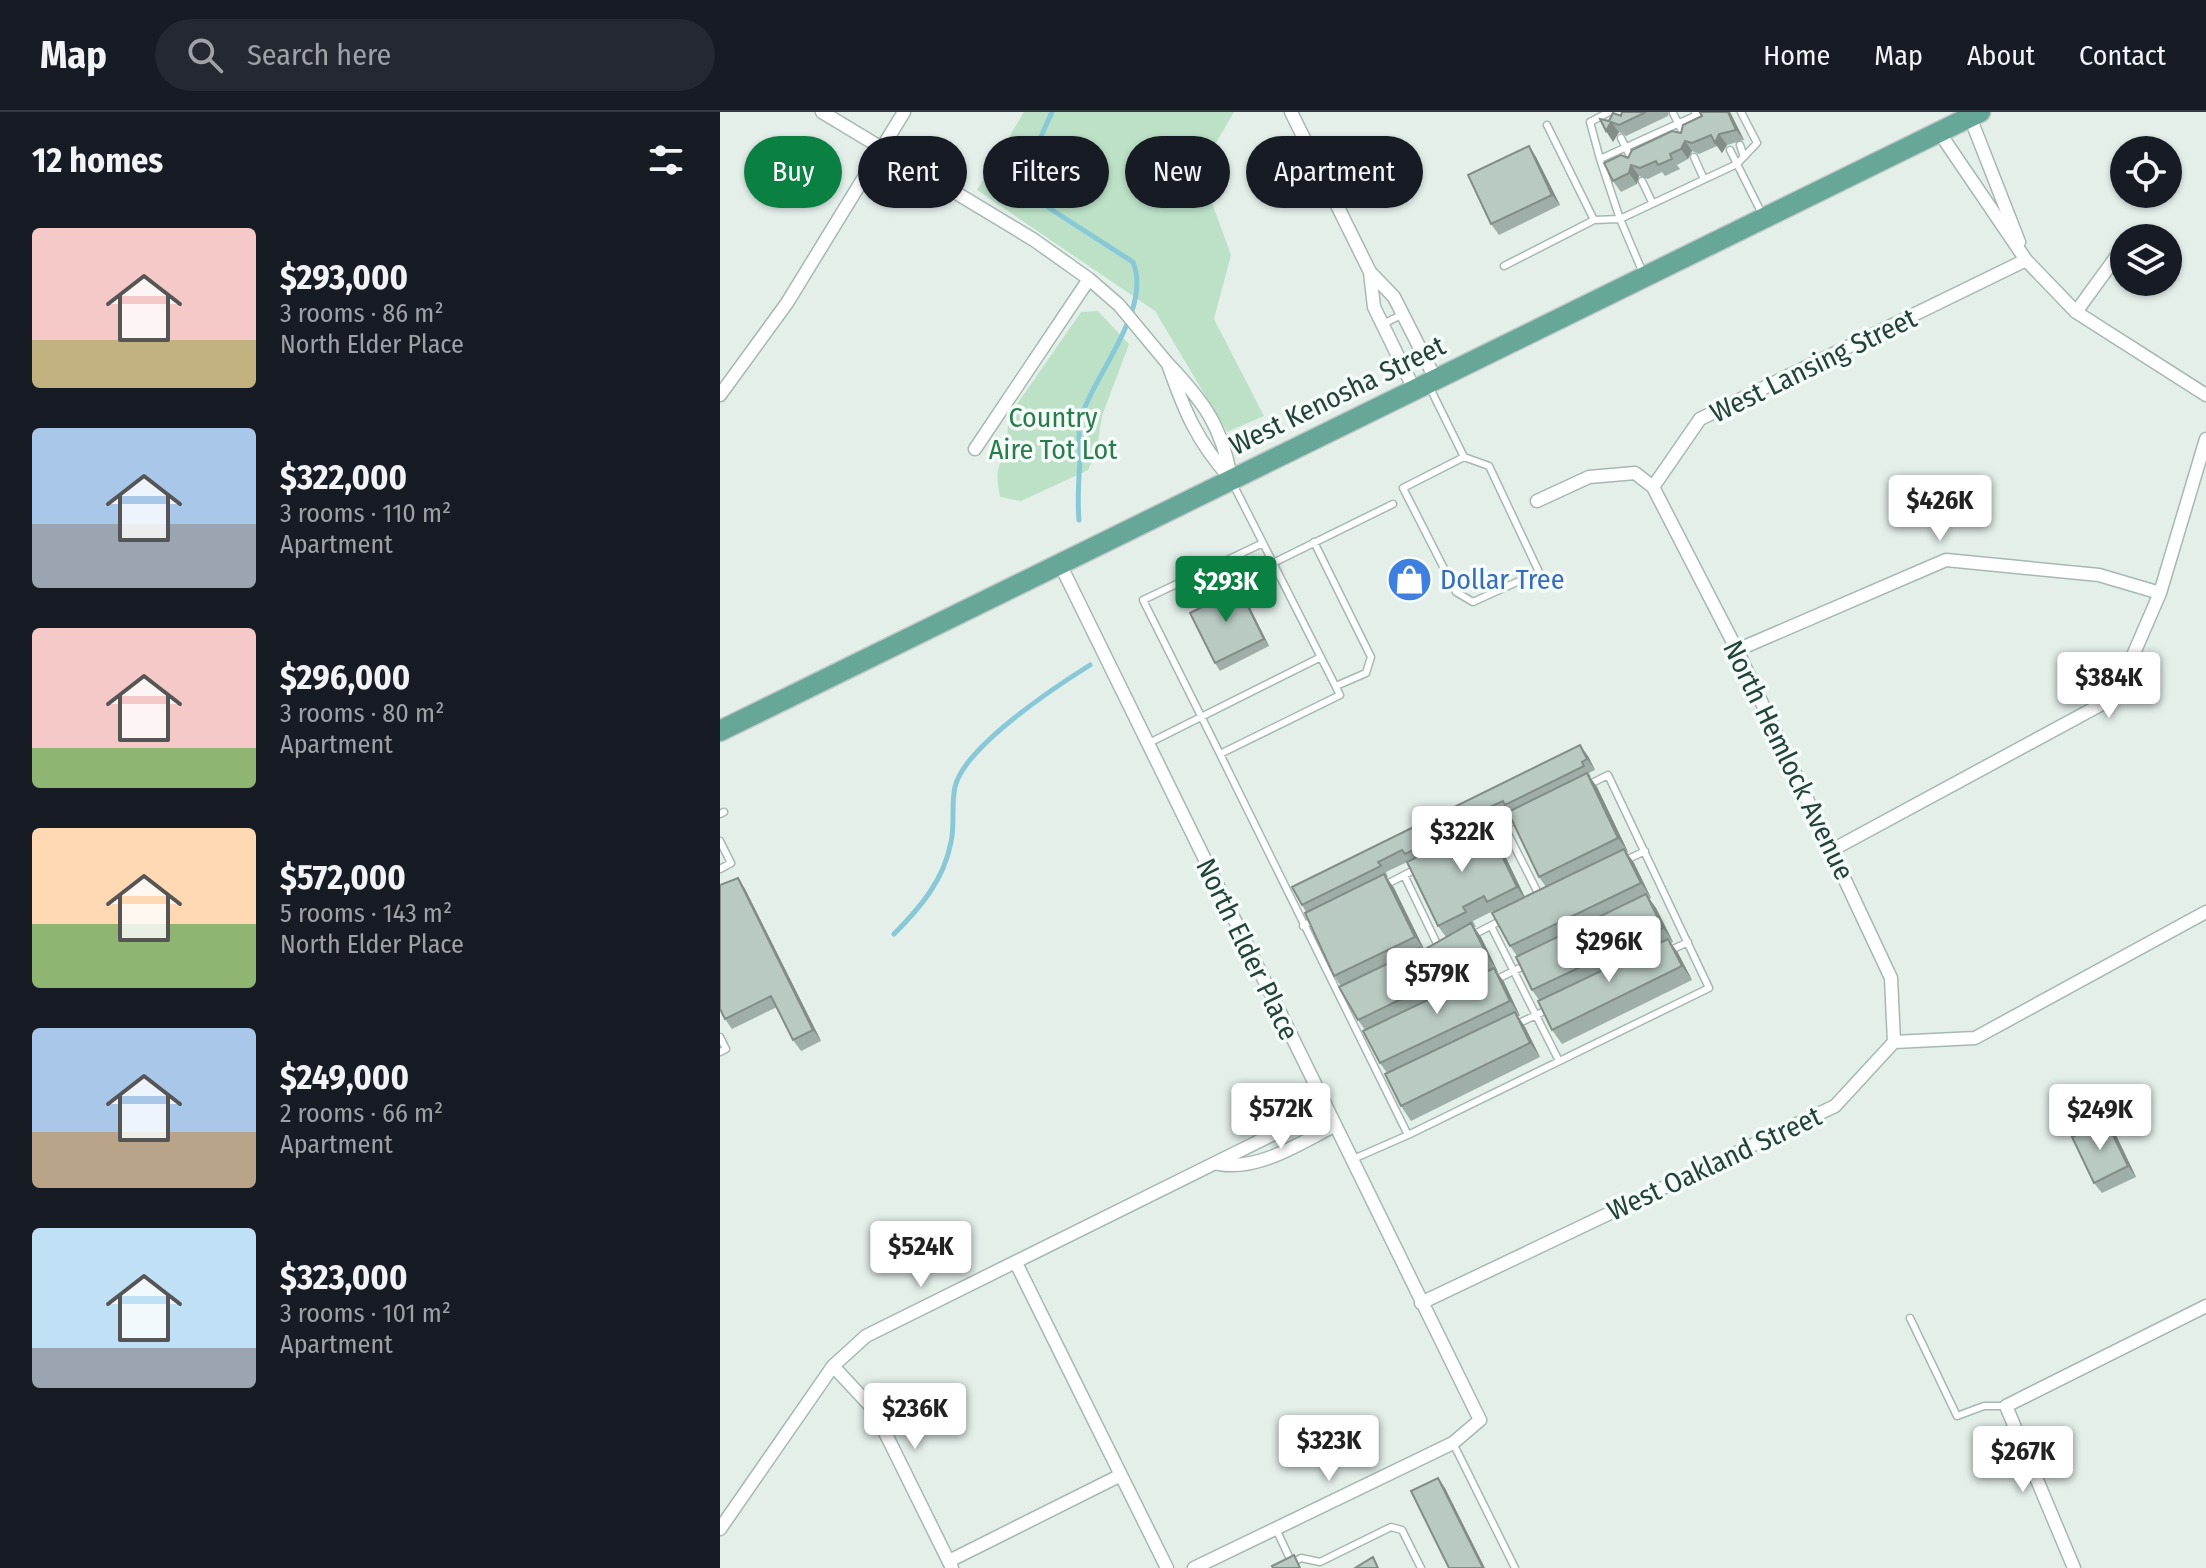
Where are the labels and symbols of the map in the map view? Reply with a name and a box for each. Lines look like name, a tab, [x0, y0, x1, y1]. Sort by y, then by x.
street label: West Lansing Street	[1705, 301, 1922, 430]
street label: West Kenosha Street	[1224, 329, 1451, 462]
park label: Country Aire Tot Lot	[989, 401, 1118, 466]
pin: $426K	[1884, 475, 1996, 543]
shop icon: Dollar Tree	[1385, 555, 1433, 603]
pin: $293K	[1170, 556, 1282, 624]
place label: Dollar Tree	[1440, 563, 1565, 596]
street label: North Hemlock Avenue	[1716, 635, 1861, 885]
pin: $384K	[2053, 652, 2165, 720]
pin: $322K	[1406, 806, 1518, 874]
street label: North Elder Place	[1189, 853, 1306, 1045]
pin: $296K	[1553, 916, 1665, 984]
pin: $579K	[1381, 948, 1493, 1016]
pin: $572K	[1225, 1083, 1337, 1151]
pin: $249K	[2044, 1084, 2156, 1152]
street label: West Oakland Street	[1602, 1099, 1827, 1228]
pin: $524K	[865, 1221, 977, 1289]
pin: $236K	[859, 1383, 971, 1451]
pin: $323K	[1273, 1415, 1385, 1483]
pin: $267K	[1967, 1426, 2079, 1494]

